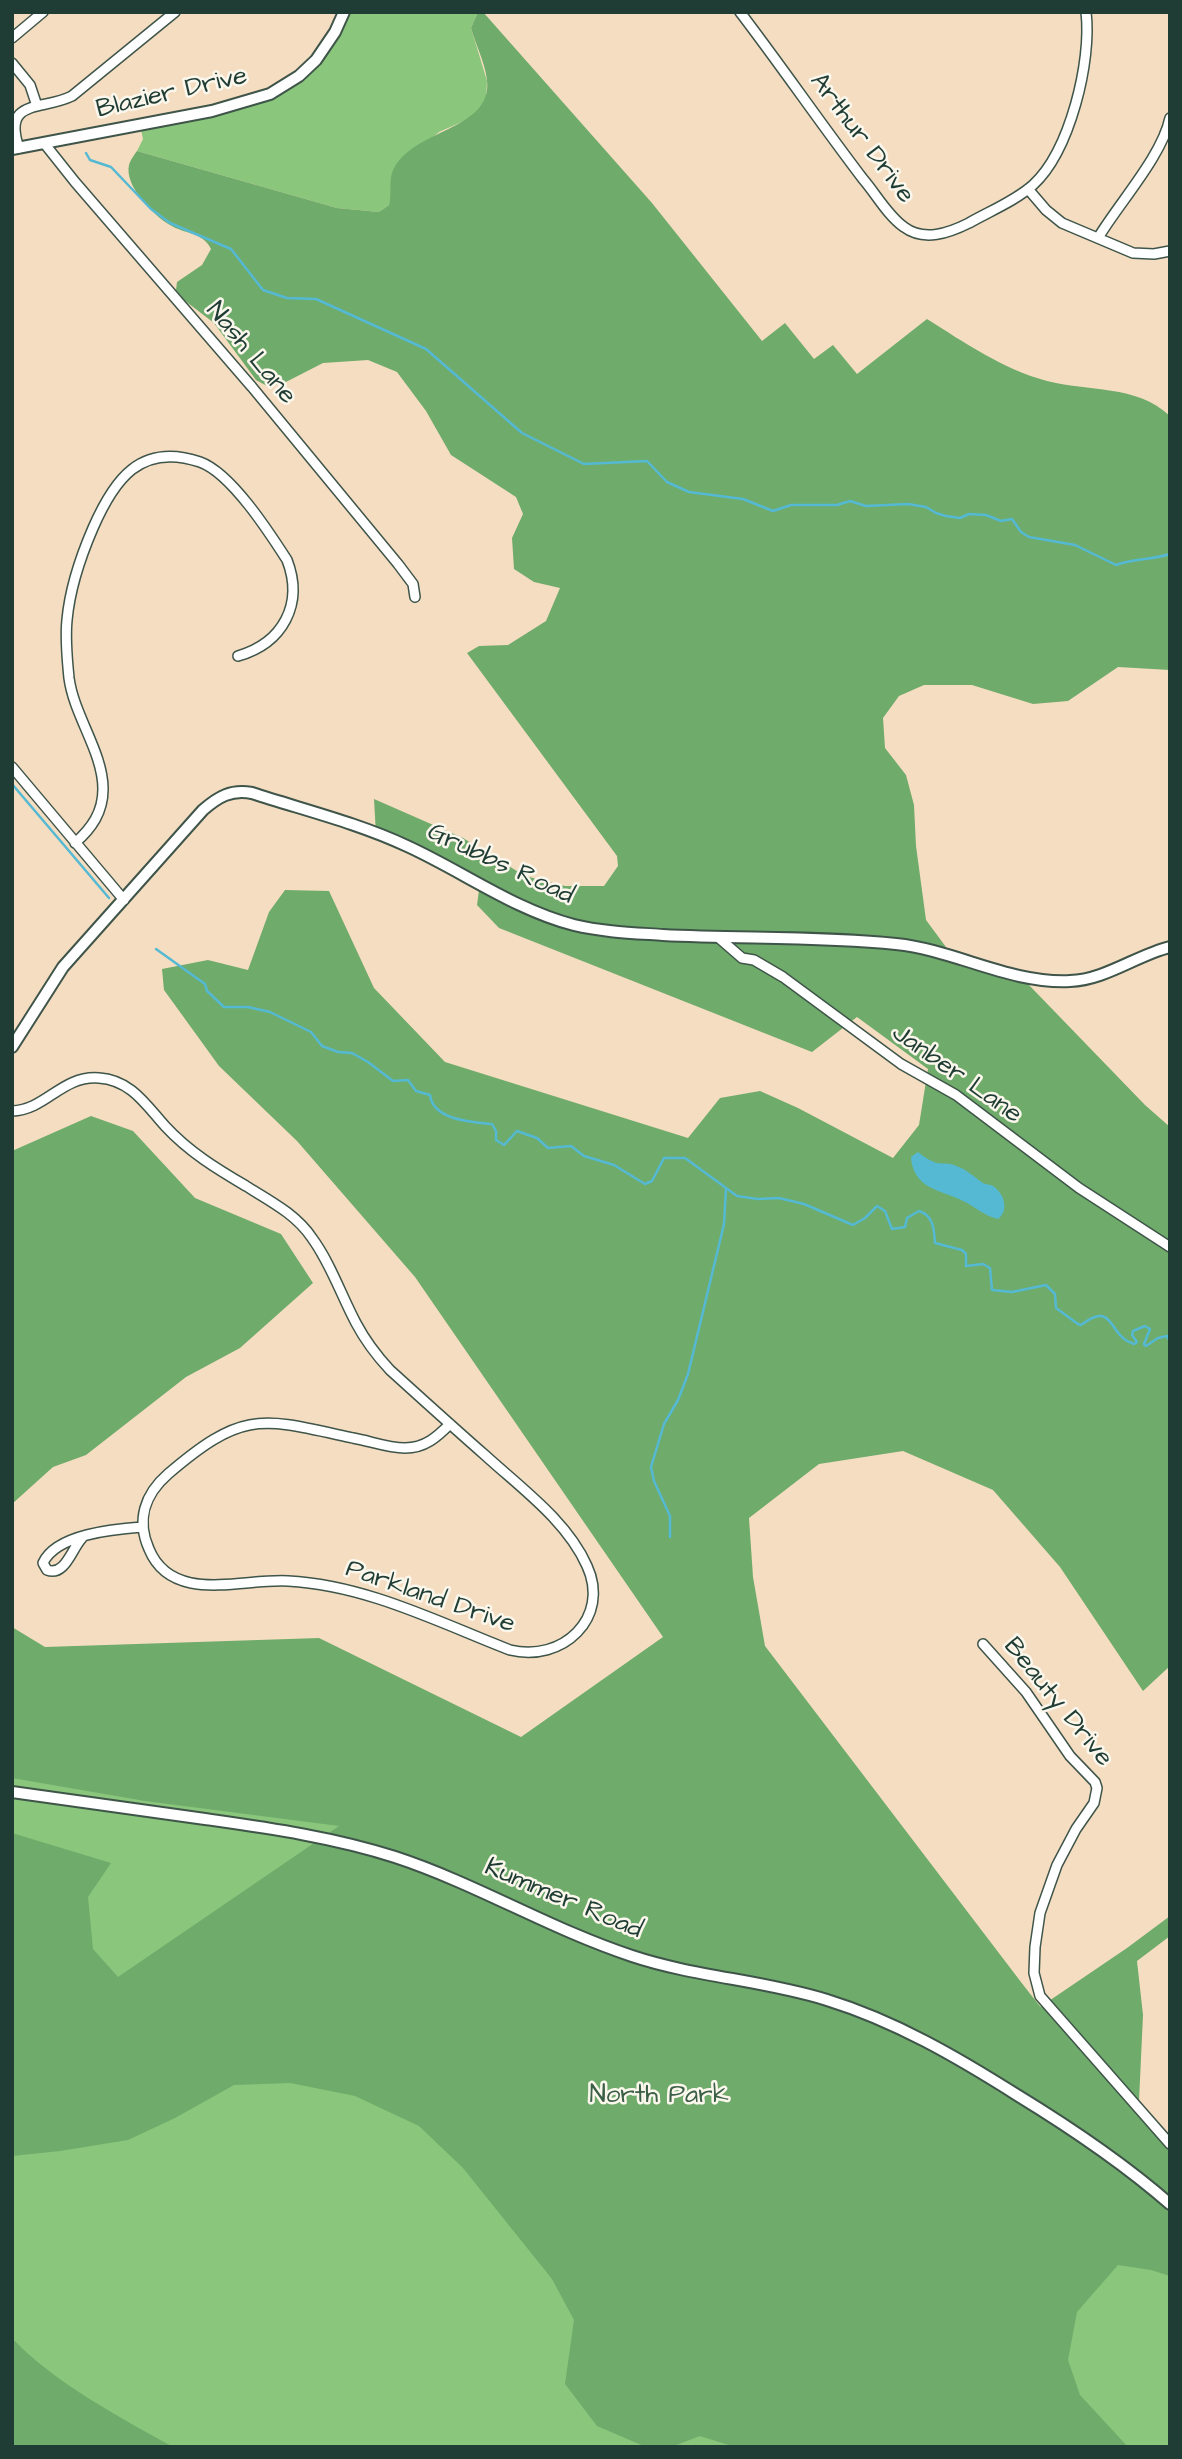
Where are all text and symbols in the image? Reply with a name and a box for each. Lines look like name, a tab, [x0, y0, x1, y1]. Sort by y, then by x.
street label: Blazier Drive	[93, 61, 251, 127]
street label: Arthur Drive	[802, 68, 920, 210]
street label: Nash Lane	[198, 296, 302, 412]
street label: Grubbs Road	[422, 817, 578, 913]
street label: Janber Lane	[885, 1019, 1027, 1131]
street label: Parkland Drive	[341, 1554, 519, 1642]
street label: Beauty Drive	[996, 1632, 1118, 1774]
street label: Kummer Road	[480, 1853, 646, 1947]
park label: North Park	[589, 2081, 729, 2113]

